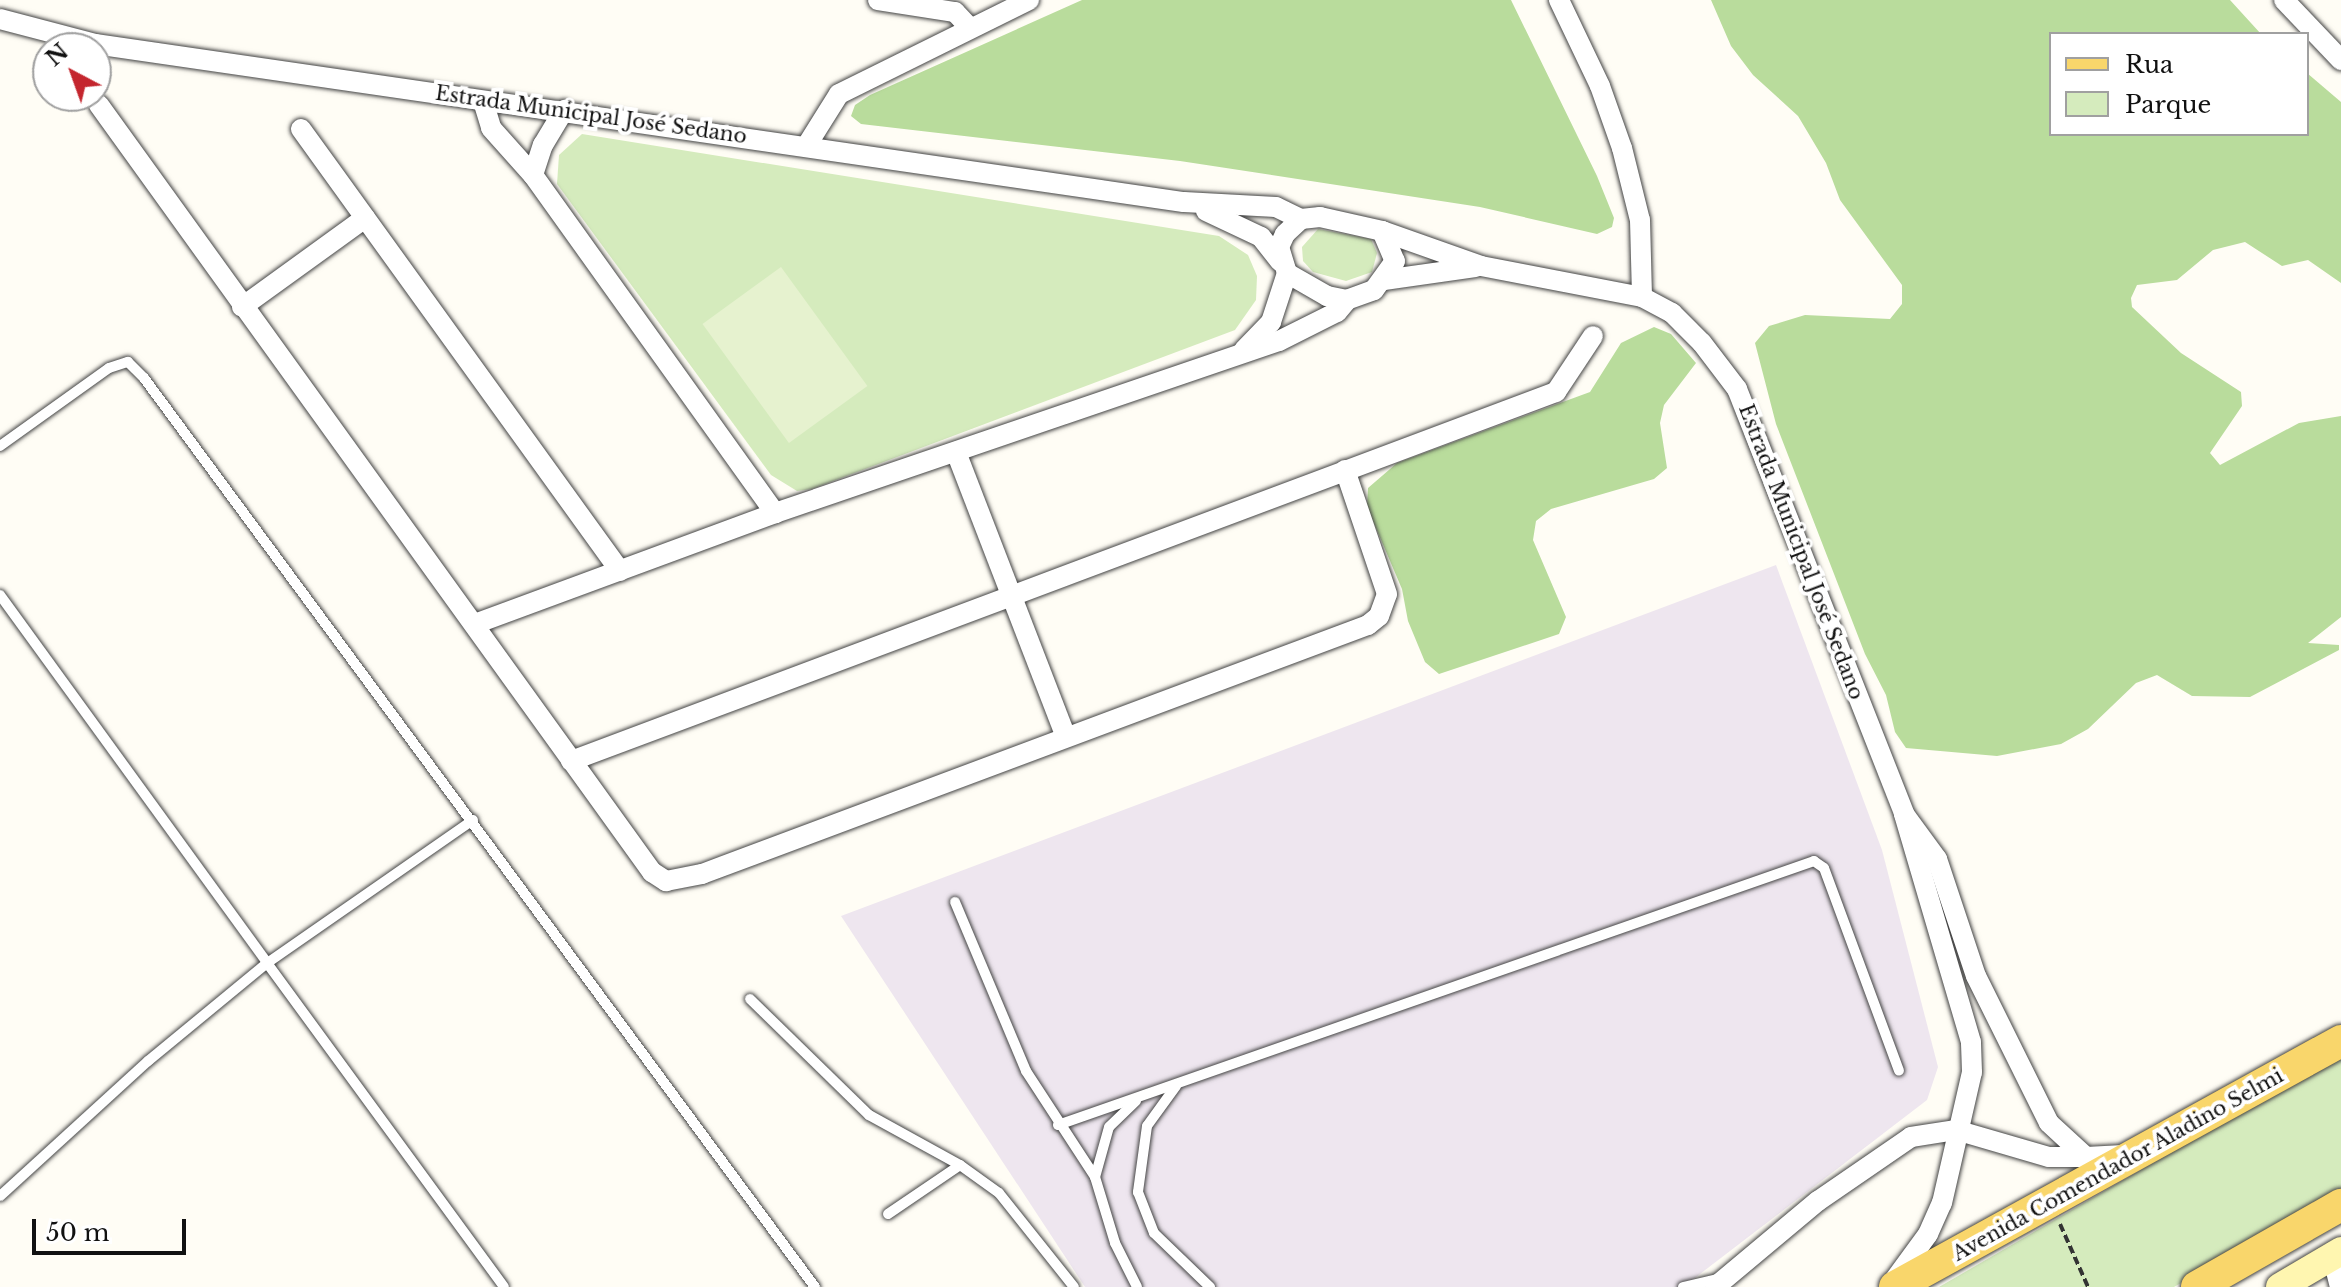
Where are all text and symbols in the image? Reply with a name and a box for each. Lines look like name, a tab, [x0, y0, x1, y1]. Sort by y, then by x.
north arrow	[32, 32, 112, 112]
legend	[2049, 32, 2309, 136]
text: N	[41, 38, 74, 72]
text: Rua	[2125, 50, 2173, 79]
street label: Estrada Municipal José Sedano	[434, 81, 748, 149]
text: Parque	[2125, 90, 2211, 119]
street label: Estrada Municipal José Sedano	[1733, 401, 1869, 703]
street label: Avenida Comendador Aladino Selmi	[1948, 1063, 2288, 1267]
scale bar	[36, 1203, 190, 1253]
text: 50 m	[46, 1218, 109, 1247]

